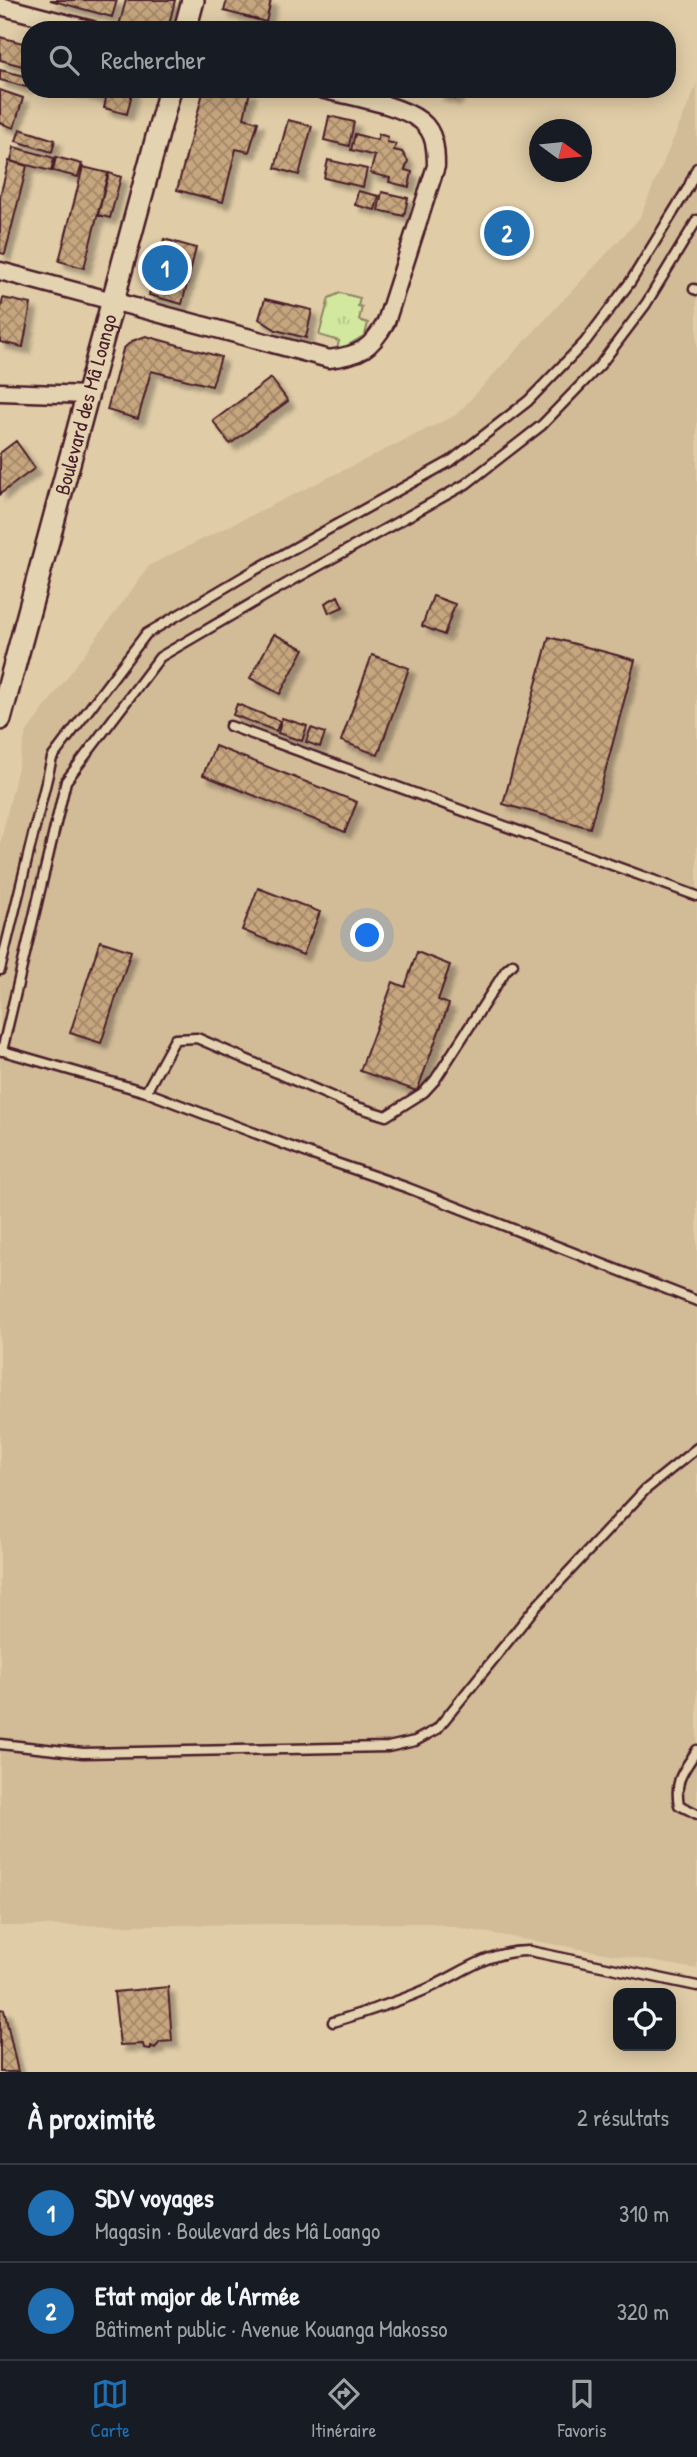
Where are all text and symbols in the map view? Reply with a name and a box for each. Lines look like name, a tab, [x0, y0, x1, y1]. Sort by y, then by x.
search box	[21, 21, 676, 98]
icon: search	[45, 41, 83, 79]
text: Rechercher	[101, 42, 206, 77]
north arrow	[529, 119, 592, 182]
pin: 2	[484, 207, 530, 259]
pin: 1	[142, 242, 188, 294]
street label: Boulevard des Mâ Loango	[47, 311, 123, 498]
your location	[350, 918, 384, 952]
map controls	[613, 1988, 676, 2051]
button: locate	[613, 1988, 676, 2051]
text: À proximité	[28, 2098, 156, 2138]
text: 2 résultats	[577, 2102, 669, 2133]
text: SDV voyages	[95, 2180, 214, 2215]
text: 1	[47, 2198, 55, 2229]
text: 310 m	[619, 2198, 669, 2229]
text: Magasin · Boulevard des Mâ Loango	[95, 2215, 380, 2246]
text: Etat major de l'Armée	[95, 2278, 300, 2313]
text: 2	[46, 2296, 56, 2327]
text: 320 m	[617, 2296, 669, 2327]
text: Bâtiment public · Avenue Kouanga Makosso	[95, 2313, 448, 2344]
tab: Carte	[91, 2375, 130, 2443]
tab: Itinéraire	[311, 2375, 376, 2443]
tab: Favoris	[558, 2375, 606, 2443]

